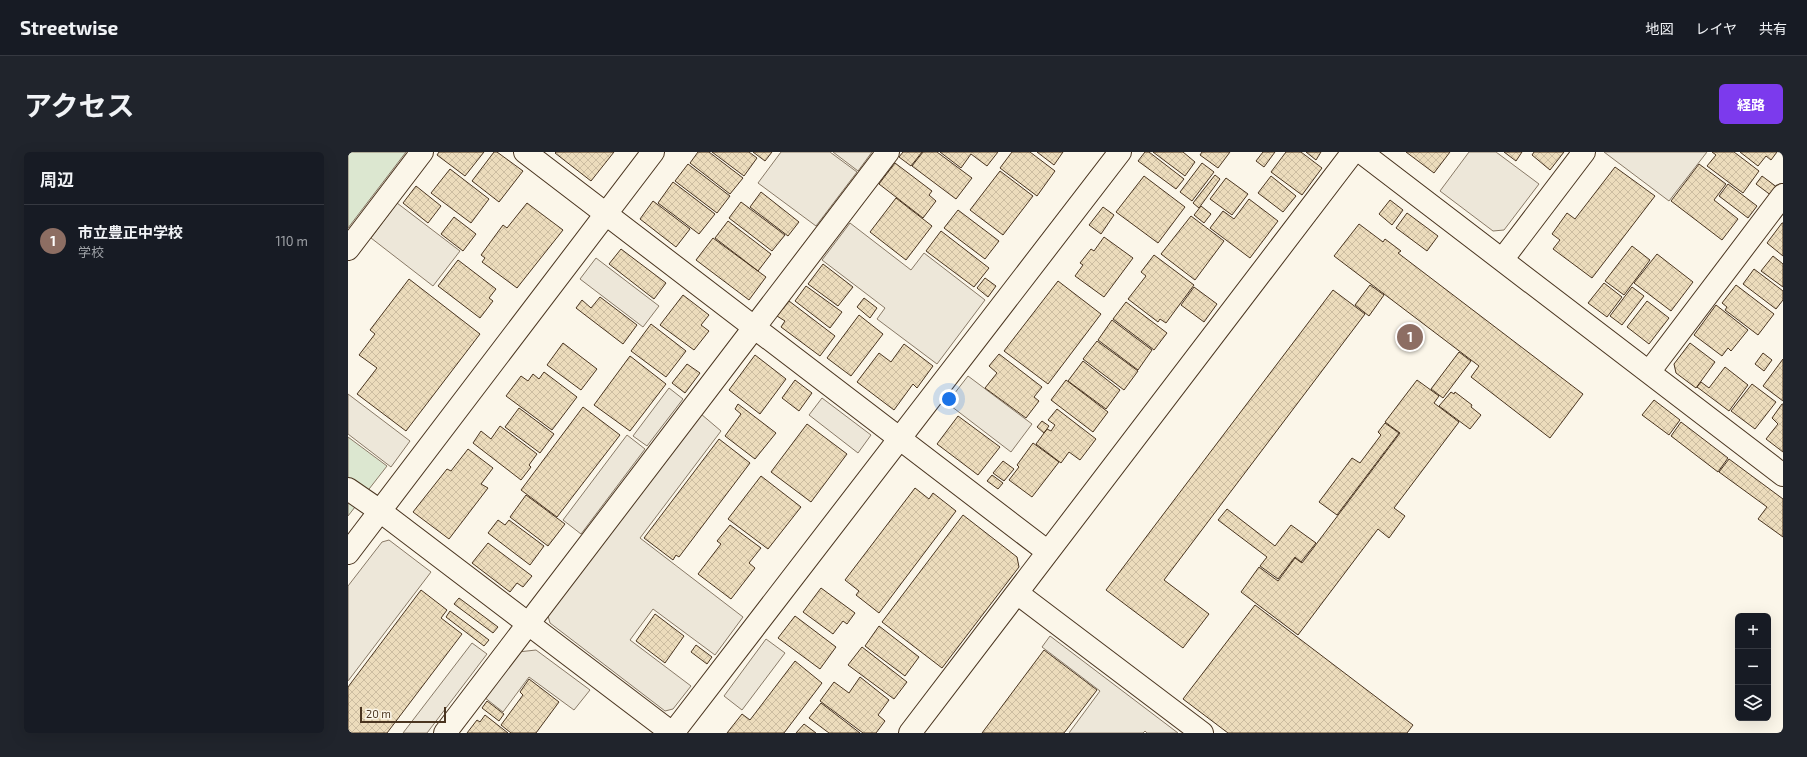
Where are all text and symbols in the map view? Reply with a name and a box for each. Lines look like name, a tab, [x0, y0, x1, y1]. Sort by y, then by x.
text: Streetwise	[20, 16, 118, 39]
text: 地図	[1645, 20, 1673, 37]
text: レイヤ	[1695, 20, 1737, 37]
text: 共有	[1759, 20, 1787, 37]
button: 経路	[1719, 84, 1783, 124]
text: アクセス	[24, 88, 135, 122]
text: 周辺	[40, 169, 74, 189]
text: 市立豊正中学校	[78, 223, 183, 241]
text: 1	[50, 233, 56, 249]
text: 110 m	[276, 233, 308, 249]
text: 学校	[78, 244, 104, 260]
pin: 1	[1397, 322, 1423, 352]
your location	[939, 389, 959, 409]
map controls	[1735, 613, 1771, 721]
button: +	[1735, 613, 1771, 649]
button: −	[1735, 649, 1771, 685]
button: layers	[1735, 685, 1771, 721]
scale bar	[360, 705, 446, 724]
text: 20 m	[366, 707, 391, 720]

